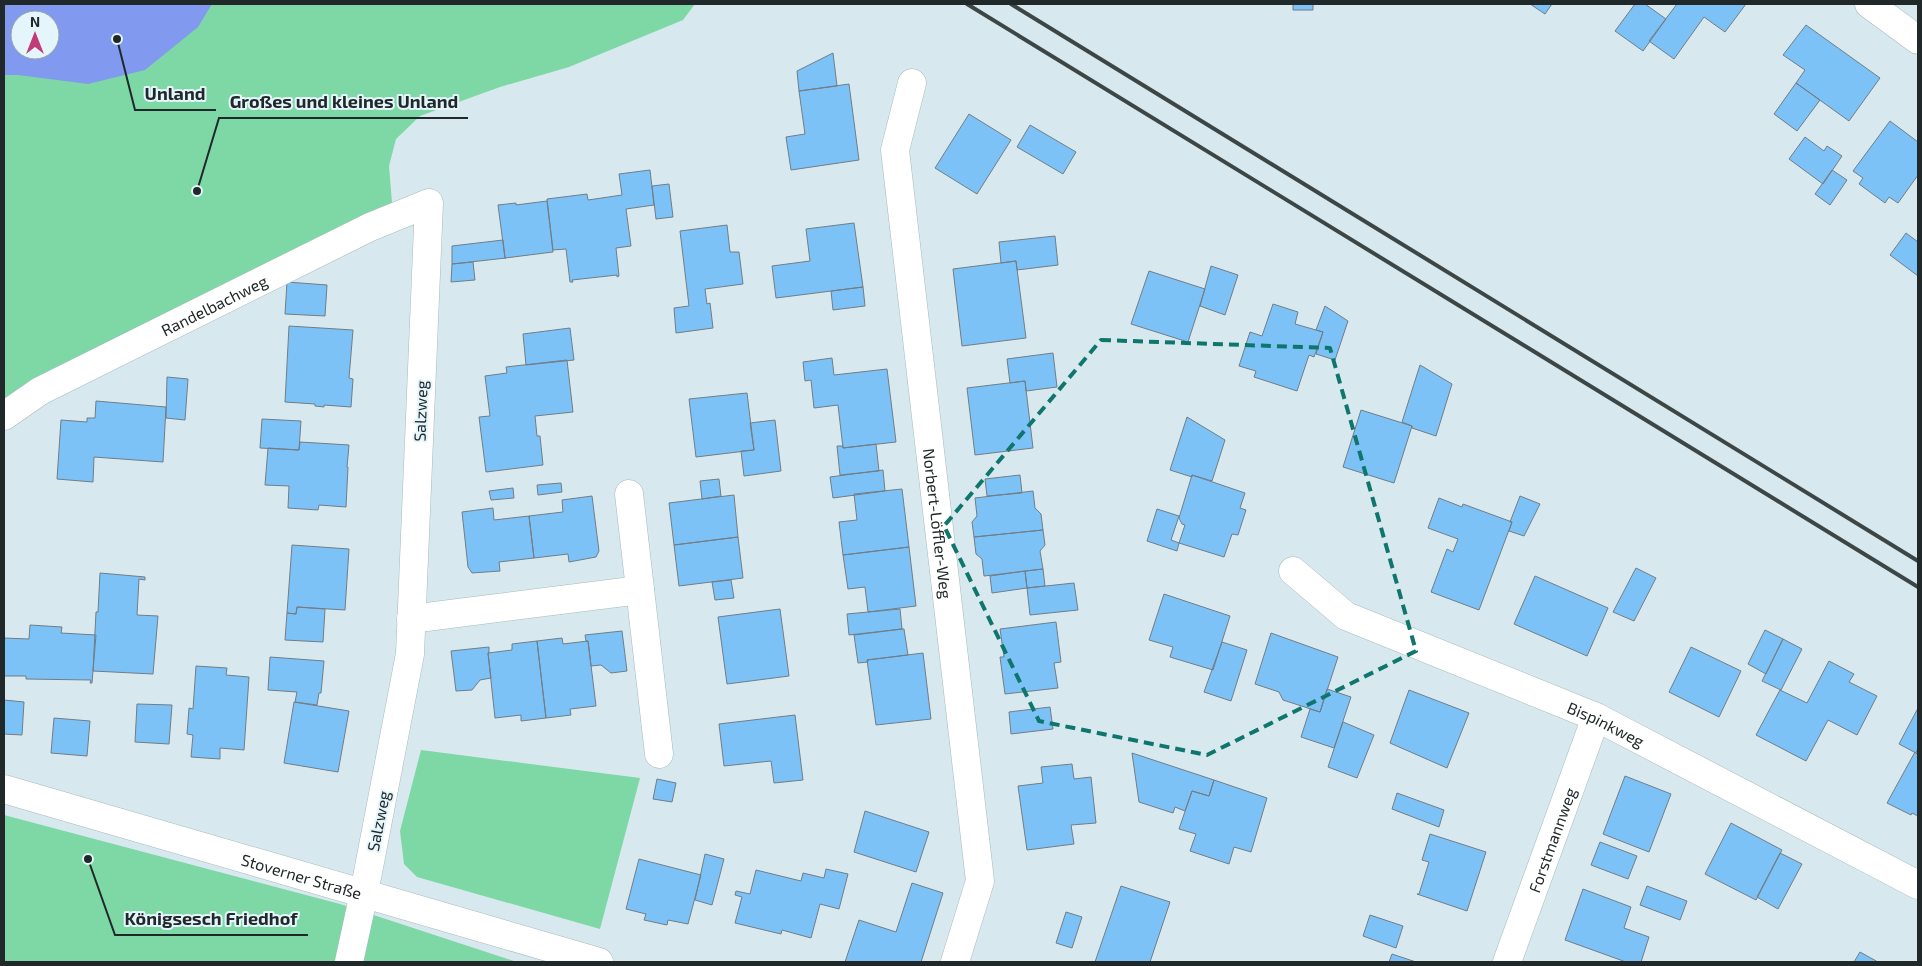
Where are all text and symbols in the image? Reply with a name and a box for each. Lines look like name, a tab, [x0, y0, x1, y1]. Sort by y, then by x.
north arrow	[10, 10, 60, 60]
text: N	[30, 13, 40, 30]
callout: Unland	[135, 77, 216, 110]
text: Unland	[145, 82, 205, 104]
callout: Großes und kleines Unland	[219, 85, 468, 118]
text: Großes und kleines Unland	[230, 90, 458, 112]
street label: Randelbachweg	[158, 270, 270, 339]
street label: Salzweg	[409, 380, 431, 442]
street label: Norbert-Löffler-Weg	[920, 447, 957, 600]
street label: Bispinkweg	[1565, 697, 1648, 750]
street label: Forstmannweg	[1524, 785, 1579, 895]
street label: Salzweg	[363, 789, 393, 853]
street label: Stoverner Straße	[239, 849, 364, 902]
callout: Königsesch Friedhof	[115, 902, 308, 935]
text: Königsesch Friedhof	[124, 907, 298, 929]

